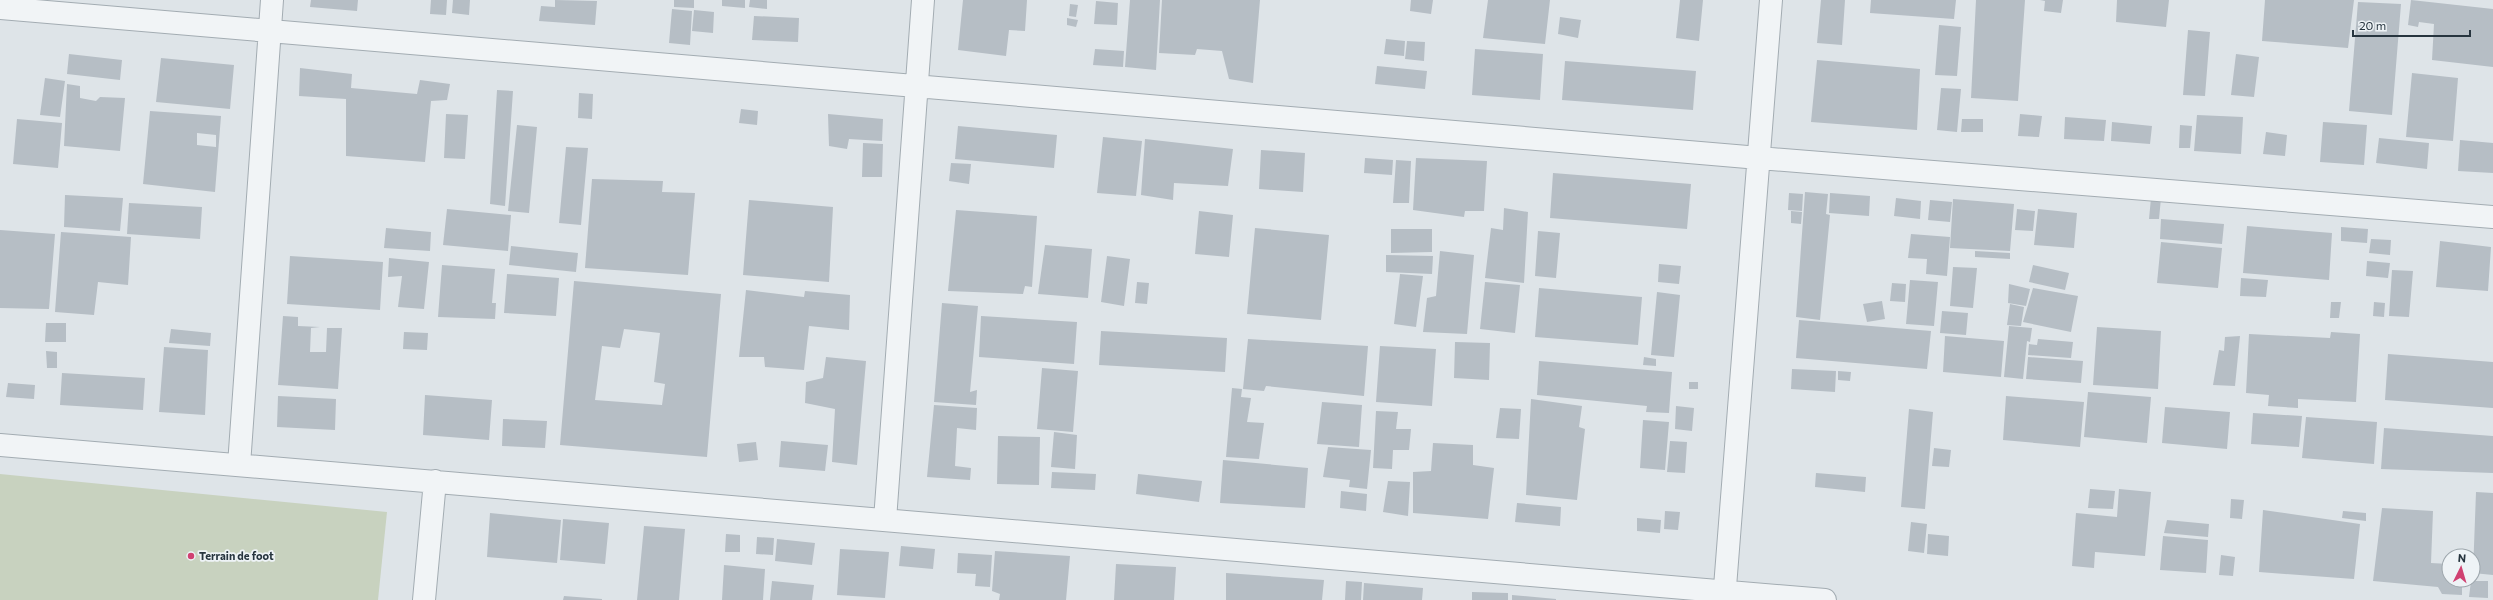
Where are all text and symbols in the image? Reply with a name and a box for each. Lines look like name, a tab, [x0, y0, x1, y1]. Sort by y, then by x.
scale bar	[2353, 12, 2470, 38]
text: 20 m	[2359, 18, 2386, 32]
north arrow	[2441, 548, 2481, 588]
place label: Terrain de foot	[199, 549, 274, 562]
marker: Terrain de foot	[186, 551, 196, 561]
text: N	[2457, 551, 2467, 564]

